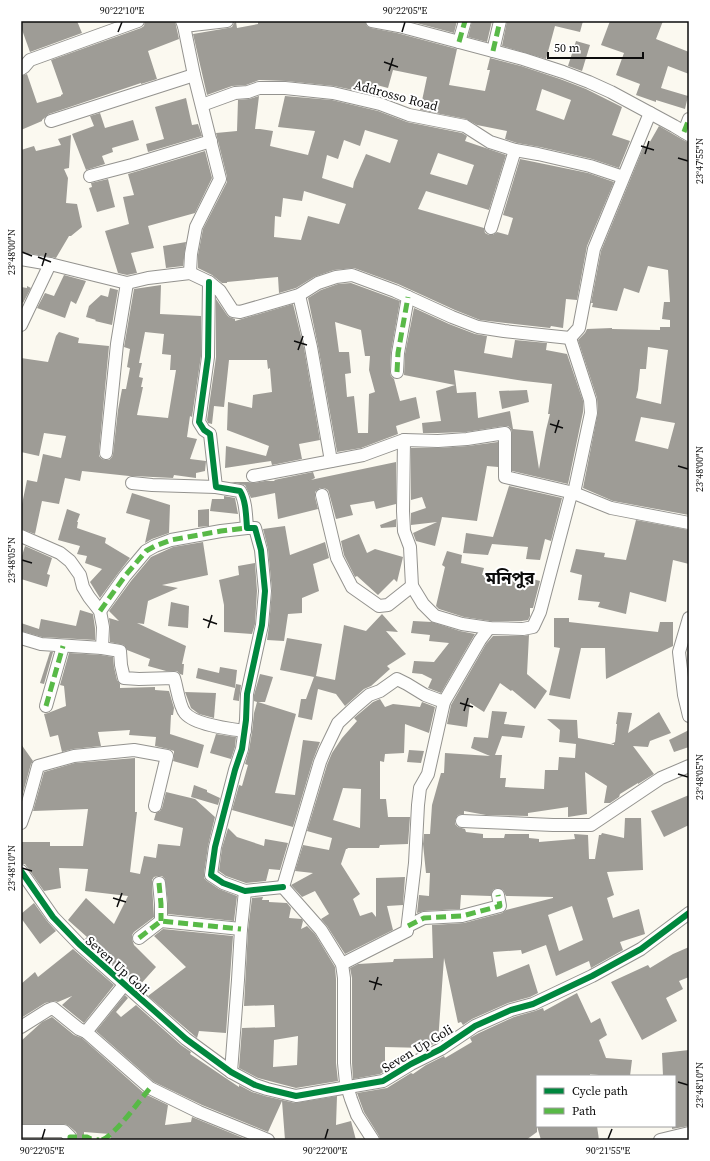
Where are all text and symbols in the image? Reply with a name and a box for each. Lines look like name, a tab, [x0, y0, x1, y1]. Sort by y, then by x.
text: 90°22'10"E	[100, 4, 144, 17]
text: 90°22'05"E	[383, 4, 427, 17]
scale bar	[548, 34, 643, 60]
text: 50 m	[554, 40, 580, 56]
street label: Addrosso Road	[352, 76, 440, 115]
text: 23°47'55"N	[693, 138, 706, 184]
text: 23°48'00"N	[5, 229, 18, 275]
text: 23°48'00"N	[693, 446, 706, 492]
text: 23°48'05"N	[5, 537, 18, 583]
district label: মনিপুর	[485, 566, 535, 590]
text: 23°48'05"N	[693, 754, 706, 800]
text: 23°48'10"N	[5, 845, 18, 891]
street label: Seven Up Goli	[82, 932, 153, 999]
street label: Seven Up Goli	[379, 1020, 456, 1076]
text: 23°48'10"N	[693, 1062, 706, 1108]
legend	[536, 1075, 676, 1127]
text: Cycle path	[572, 1083, 628, 1099]
text: Path	[572, 1103, 596, 1119]
text: 90°22'05"E	[20, 1144, 64, 1157]
text: 90°22'00"E	[303, 1144, 347, 1157]
text: 90°21'55"E	[586, 1144, 630, 1157]

